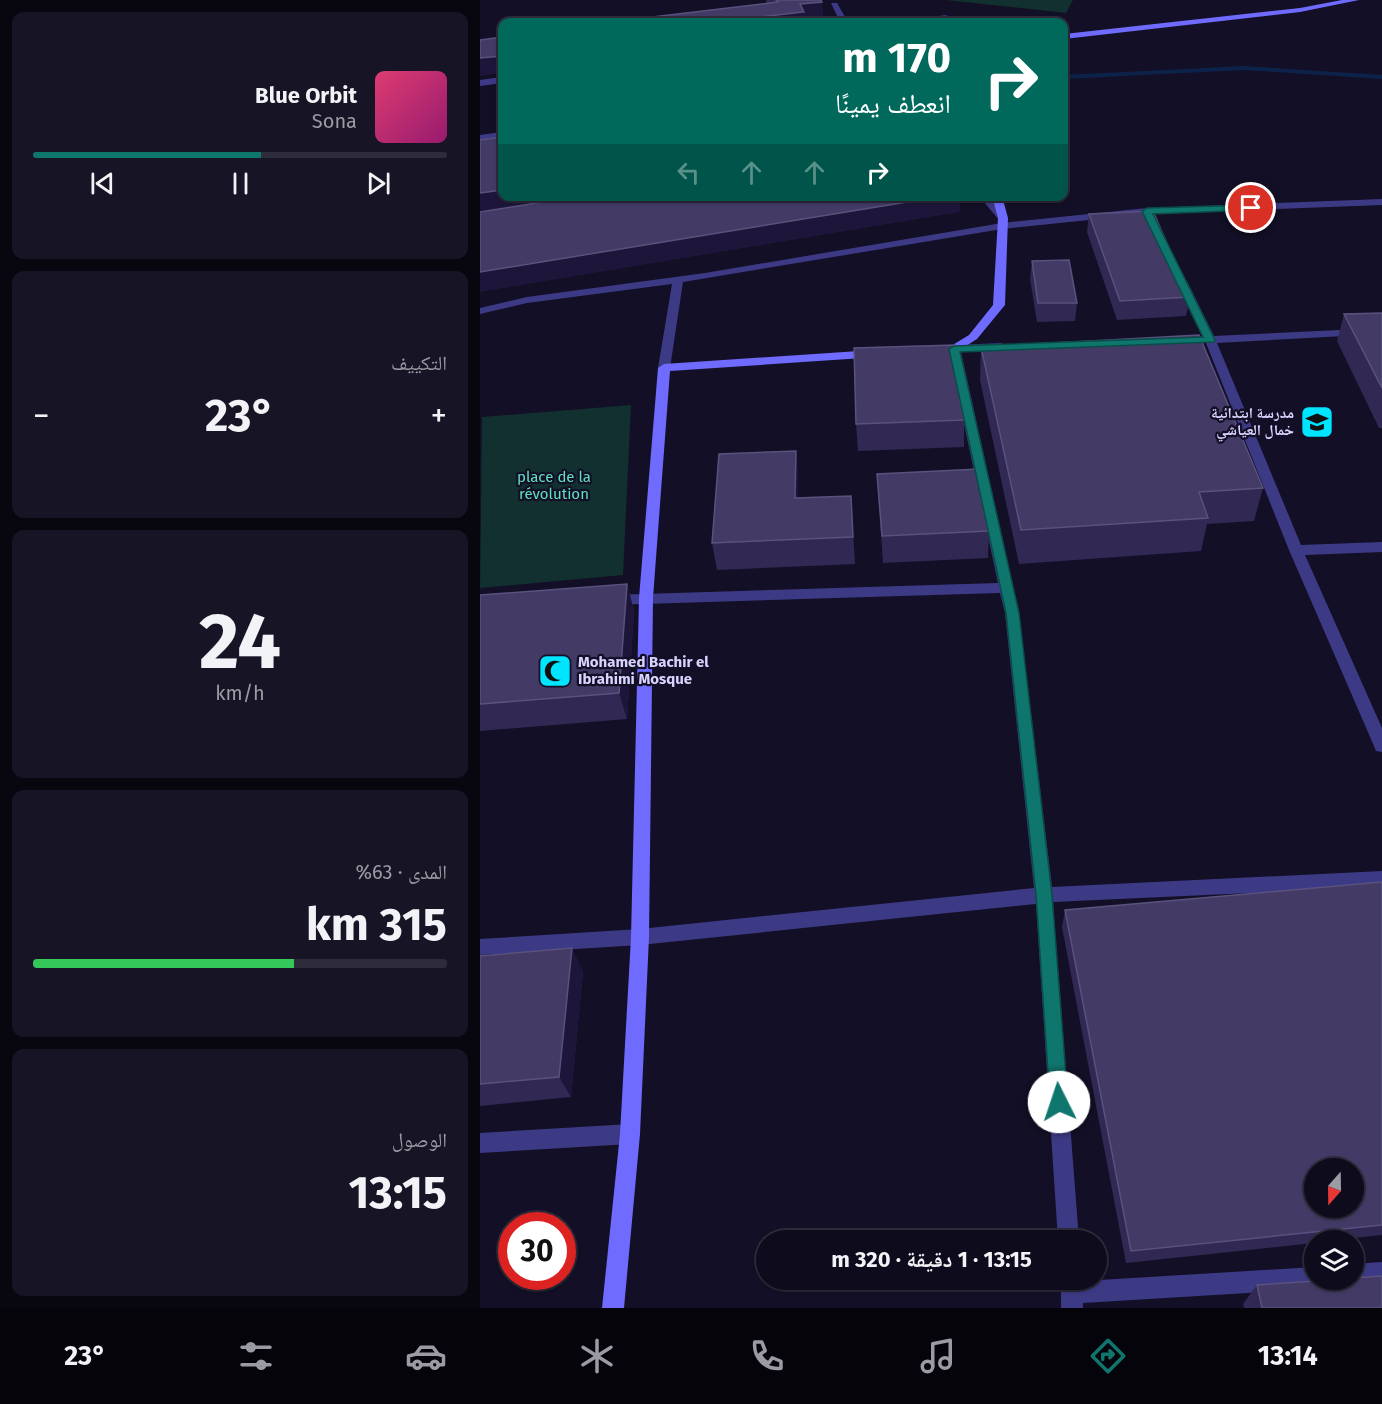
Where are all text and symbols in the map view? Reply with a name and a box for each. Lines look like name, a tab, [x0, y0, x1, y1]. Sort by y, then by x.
text: 170 m	[842, 33, 951, 83]
icon: right	[972, 42, 1050, 120]
text: Blue Orbit	[255, 82, 357, 109]
text: انعطف يمينًا	[835, 88, 951, 120]
text: Sona	[312, 109, 357, 133]
icon: left	[672, 156, 705, 189]
icon: ahead	[735, 156, 768, 189]
icon: ahead	[798, 156, 831, 189]
icon: right	[861, 156, 894, 189]
icon: previous	[86, 167, 119, 200]
icon: pause	[224, 167, 257, 200]
icon: next	[362, 167, 395, 200]
pin	[1225, 182, 1276, 233]
icon: arrive	[1234, 191, 1267, 224]
text: التكييف	[391, 351, 447, 375]
text: 23°	[205, 389, 275, 443]
text: −	[33, 396, 50, 436]
text: +	[431, 396, 447, 436]
place label: مدرسة ابتدائية خمال العياشي	[1211, 404, 1294, 442]
school or university icon: مدرسة ابتدائية خمال العياشي	[1299, 404, 1335, 440]
park label: place de la révolution	[517, 468, 591, 503]
text: 24	[199, 595, 281, 689]
mosque icon: Mohamed Bachir el Ibrahimi Mosque	[537, 653, 573, 689]
place label: Mohamed Bachir el Ibrahimi Mosque	[578, 653, 709, 688]
text: km/h	[215, 681, 265, 705]
text: المدى · 63%	[356, 860, 447, 884]
text: 315 km	[306, 898, 447, 952]
position arrow	[1027, 1070, 1091, 1134]
text: الوصول	[392, 1128, 447, 1152]
north arrow	[1304, 1158, 1364, 1218]
map controls	[1304, 1158, 1364, 1290]
text: 13:15	[348, 1166, 447, 1220]
speed limit sign: 30	[498, 1212, 576, 1290]
button: layers	[1304, 1230, 1364, 1290]
text: 13:15 · 1 دقيقة · 320 m	[831, 1246, 1032, 1273]
icon: filters	[235, 1335, 277, 1377]
icon: car	[405, 1335, 447, 1377]
icon: climate	[576, 1335, 618, 1377]
icon: phone	[746, 1335, 788, 1377]
icon: music	[917, 1335, 959, 1377]
icon: directions	[1087, 1335, 1129, 1377]
text: 23°	[64, 1340, 106, 1372]
text: 13:14	[1258, 1340, 1318, 1372]

